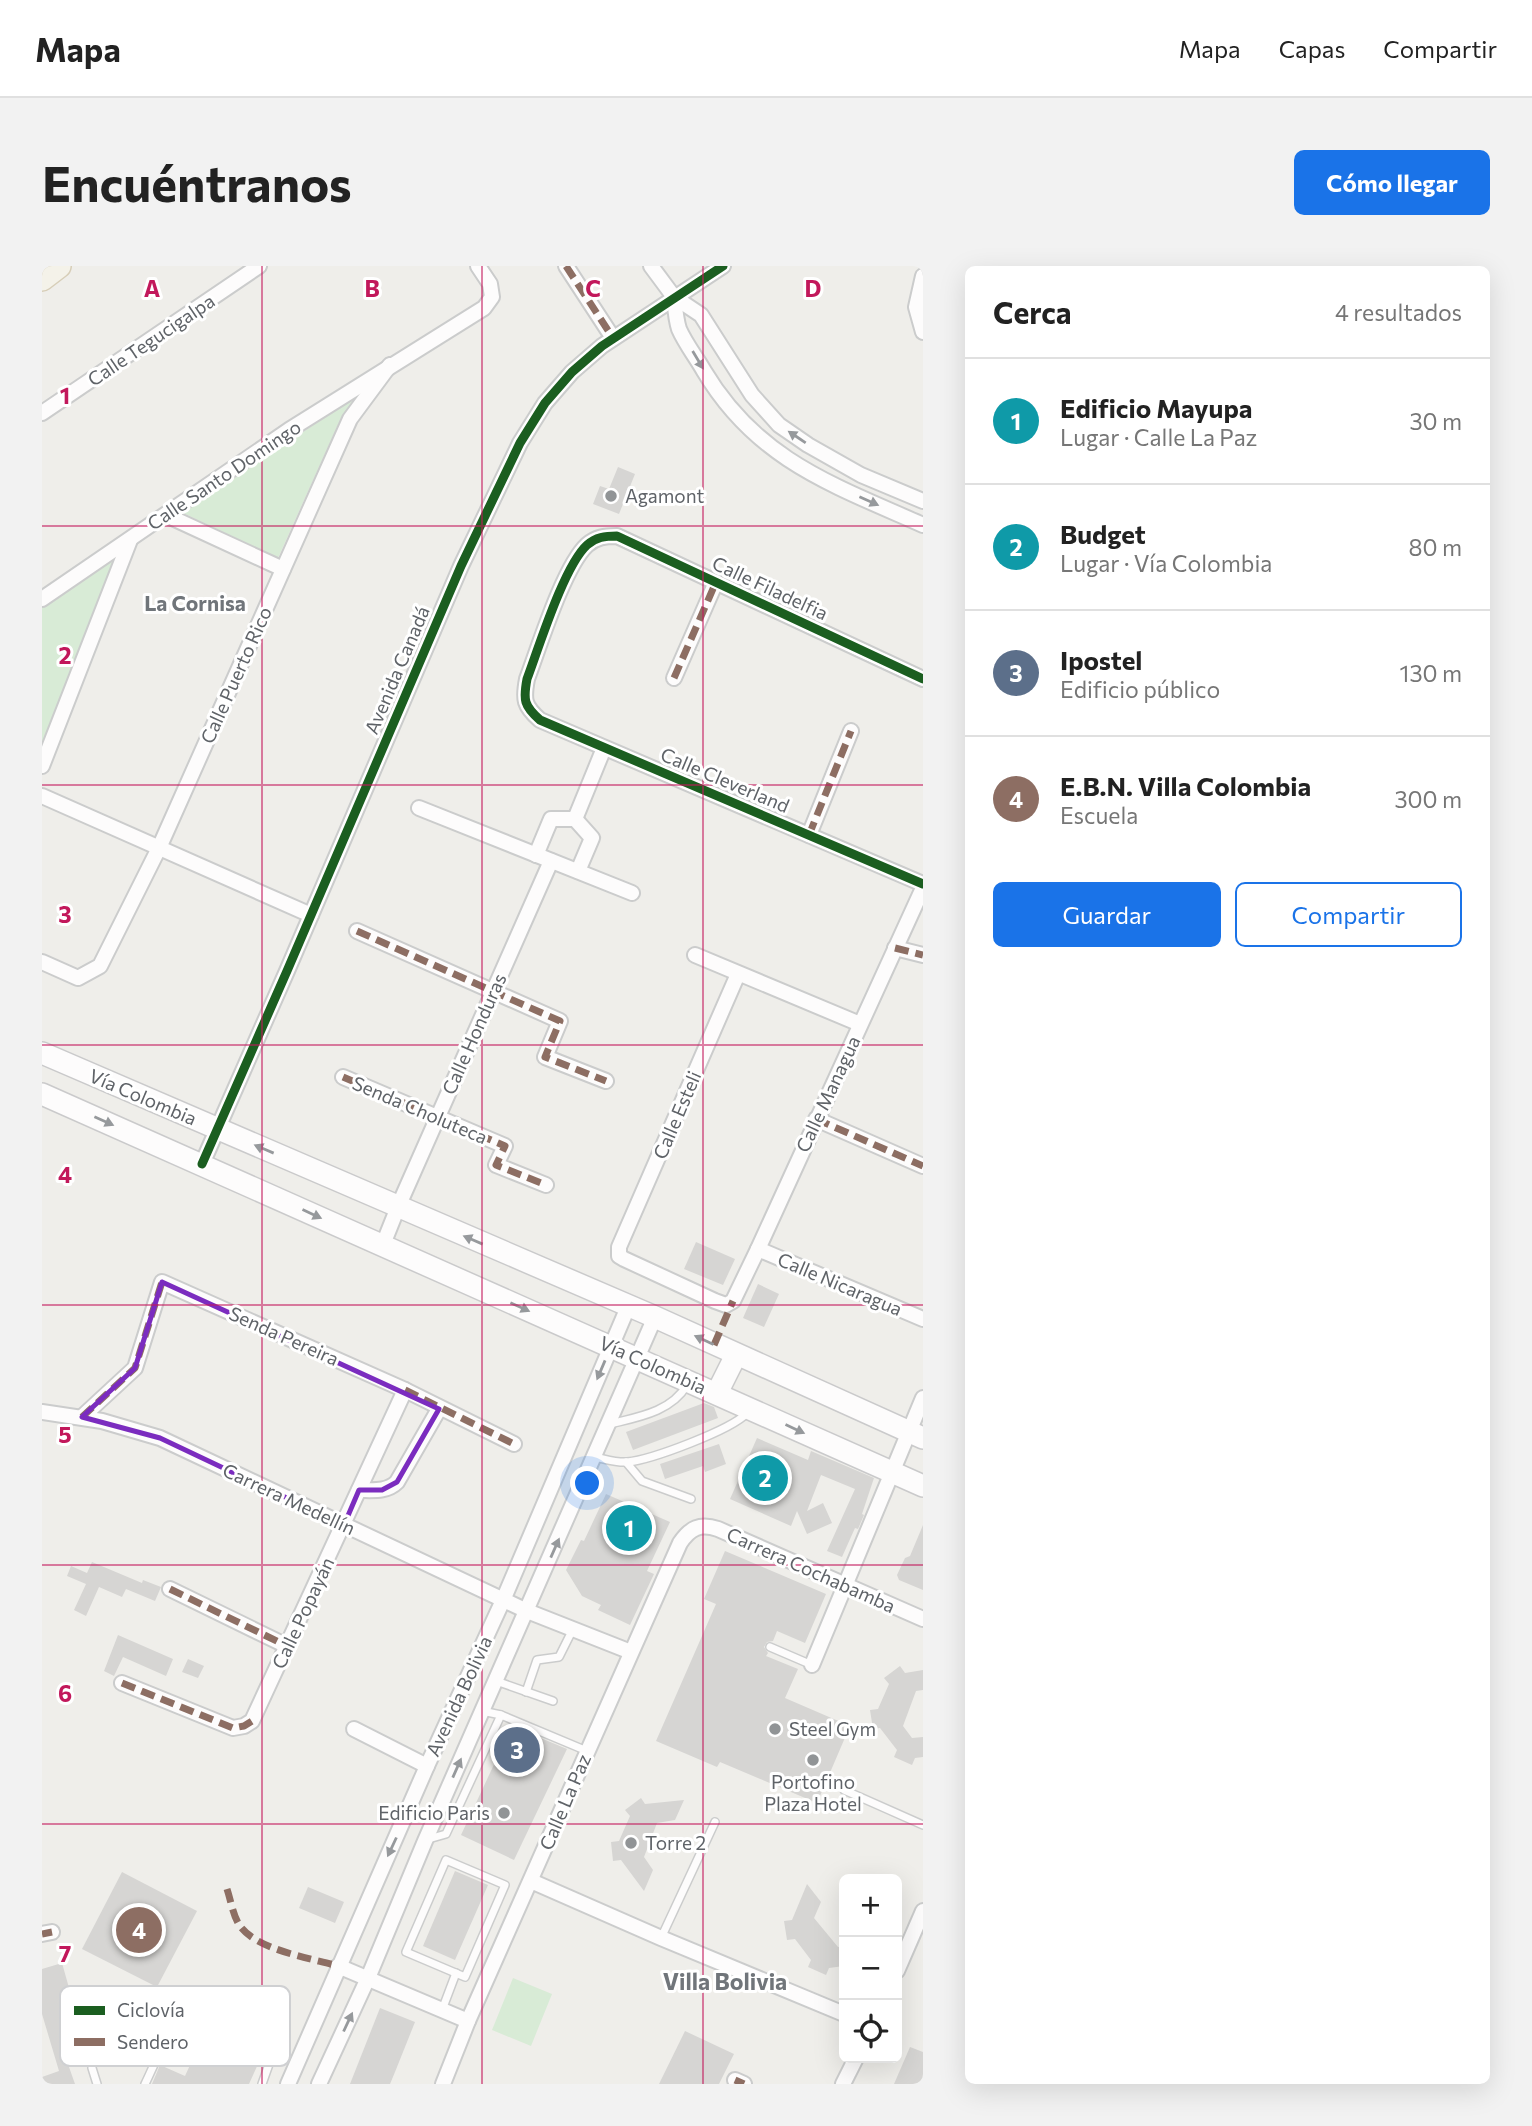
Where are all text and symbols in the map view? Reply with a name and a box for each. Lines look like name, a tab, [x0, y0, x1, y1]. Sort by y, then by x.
text: Mapa	[35, 28, 121, 69]
text: Mapa	[1179, 34, 1241, 63]
text: Capas	[1279, 34, 1345, 63]
text: Compartir	[1383, 34, 1497, 63]
button: Cómo llegar	[1294, 150, 1490, 215]
text: Encuéntranos	[42, 152, 352, 212]
text: A	[144, 274, 161, 302]
text: B	[364, 274, 380, 302]
text: C	[585, 274, 601, 302]
text: D	[805, 274, 822, 302]
street label: Calle Tegucigalpa	[83, 289, 219, 391]
text: Cerca	[993, 293, 1072, 330]
text: 4 resultados	[1335, 298, 1462, 326]
one-way arrow	[691, 351, 704, 370]
text: 1	[60, 381, 70, 409]
text: Edificio Mayupa	[1060, 392, 1253, 423]
text: 1	[1011, 407, 1021, 435]
text: 30 m	[1409, 407, 1462, 435]
street label: Calle Santo Domingo	[143, 415, 305, 534]
text: Lugar · Calle La Paz	[1060, 423, 1257, 451]
one-way arrow	[788, 430, 806, 444]
place label: Agamont	[625, 484, 705, 507]
marker: Agamont	[603, 488, 619, 504]
one-way arrow	[859, 496, 880, 507]
text: Budget	[1060, 518, 1146, 549]
text: 2	[1009, 533, 1023, 561]
text: 80 m	[1409, 533, 1462, 561]
text: Lugar · Vía Colombia	[1060, 549, 1272, 577]
street label: Calle Filadelfia	[709, 551, 832, 624]
district label: La Cornisa	[144, 590, 246, 615]
street label: Avenida Canadá	[359, 602, 434, 737]
street label: Calle Puerto Rico	[195, 603, 276, 747]
text: 2	[58, 641, 72, 669]
text: Ipostel	[1060, 644, 1142, 675]
text: 3	[1009, 659, 1023, 687]
text: 130 m	[1400, 659, 1462, 687]
text: Edificio público	[1060, 675, 1220, 703]
street label: Calle Cleverland	[657, 742, 793, 817]
text: E.B.N. Villa Colombia	[1060, 770, 1311, 801]
text: 4	[1009, 785, 1023, 813]
text: 300 m	[1394, 785, 1462, 813]
text: Escuela	[1060, 801, 1138, 829]
button: Guardar	[993, 882, 1221, 947]
button: Compartir	[1235, 882, 1462, 947]
text: 3	[58, 900, 72, 928]
street label: Calle Honduras	[437, 970, 511, 1098]
street label: Calle Managua	[791, 1032, 865, 1156]
street label: Vía Colombia	[86, 1064, 200, 1129]
street label: Calle Esteli	[648, 1067, 705, 1162]
street label: Senda Choluteca	[349, 1071, 491, 1148]
one-way arrow	[94, 1116, 115, 1127]
one-way arrow	[254, 1143, 275, 1154]
text: 4	[58, 1160, 72, 1188]
one-way arrow	[302, 1209, 322, 1220]
one-way arrow	[463, 1234, 483, 1246]
street label: Calle Nicaragua	[774, 1247, 906, 1320]
street label: Senda Pereira	[226, 1301, 343, 1370]
one-way arrow	[510, 1301, 530, 1313]
street label: Vía Colombia	[596, 1331, 710, 1398]
one-way arrow	[694, 1335, 714, 1346]
one-way arrow	[596, 1360, 607, 1381]
text: 5	[58, 1420, 72, 1448]
one-way arrow	[785, 1423, 805, 1434]
pin: 2	[742, 1452, 788, 1504]
street label: Carrera Medellín	[219, 1458, 359, 1539]
your location	[570, 1466, 604, 1500]
pin: 1	[606, 1502, 652, 1554]
street label: Carrera Cochabamba	[723, 1522, 899, 1617]
one-way arrow	[549, 1538, 561, 1558]
street label: Calle Popayán	[267, 1553, 338, 1672]
street label: Avenida Bolivia	[421, 1632, 496, 1760]
text: 6	[58, 1679, 72, 1707]
place label: Steel Gym	[789, 1717, 876, 1740]
marker: Steel Gym	[767, 1721, 783, 1737]
pin: 3	[494, 1724, 540, 1776]
street label: Calle La Paz	[534, 1750, 595, 1853]
marker: Portofino Plaza Hotel	[805, 1752, 821, 1768]
one-way arrow	[451, 1757, 462, 1778]
place label: Portofino Plaza Hotel	[764, 1770, 862, 1815]
place label: Edificio Paris	[378, 1801, 490, 1824]
marker: Edificio Paris	[496, 1805, 512, 1821]
place label: Torre 2	[645, 1831, 706, 1854]
marker: Torre 2	[623, 1835, 639, 1851]
one-way arrow	[386, 1837, 398, 1857]
map controls	[839, 1874, 902, 2063]
button: +	[839, 1874, 902, 1937]
pin: 4	[116, 1904, 162, 1956]
button: −	[839, 1937, 902, 2000]
text: 7	[59, 1939, 71, 1967]
district label: Villa Bolivia	[663, 1967, 787, 1995]
legend	[60, 1986, 290, 2066]
text: Ciclovía	[117, 1998, 185, 2021]
button: locate	[839, 2000, 902, 2063]
one-way arrow	[342, 2012, 353, 2032]
text: Sendero	[117, 2030, 189, 2053]

